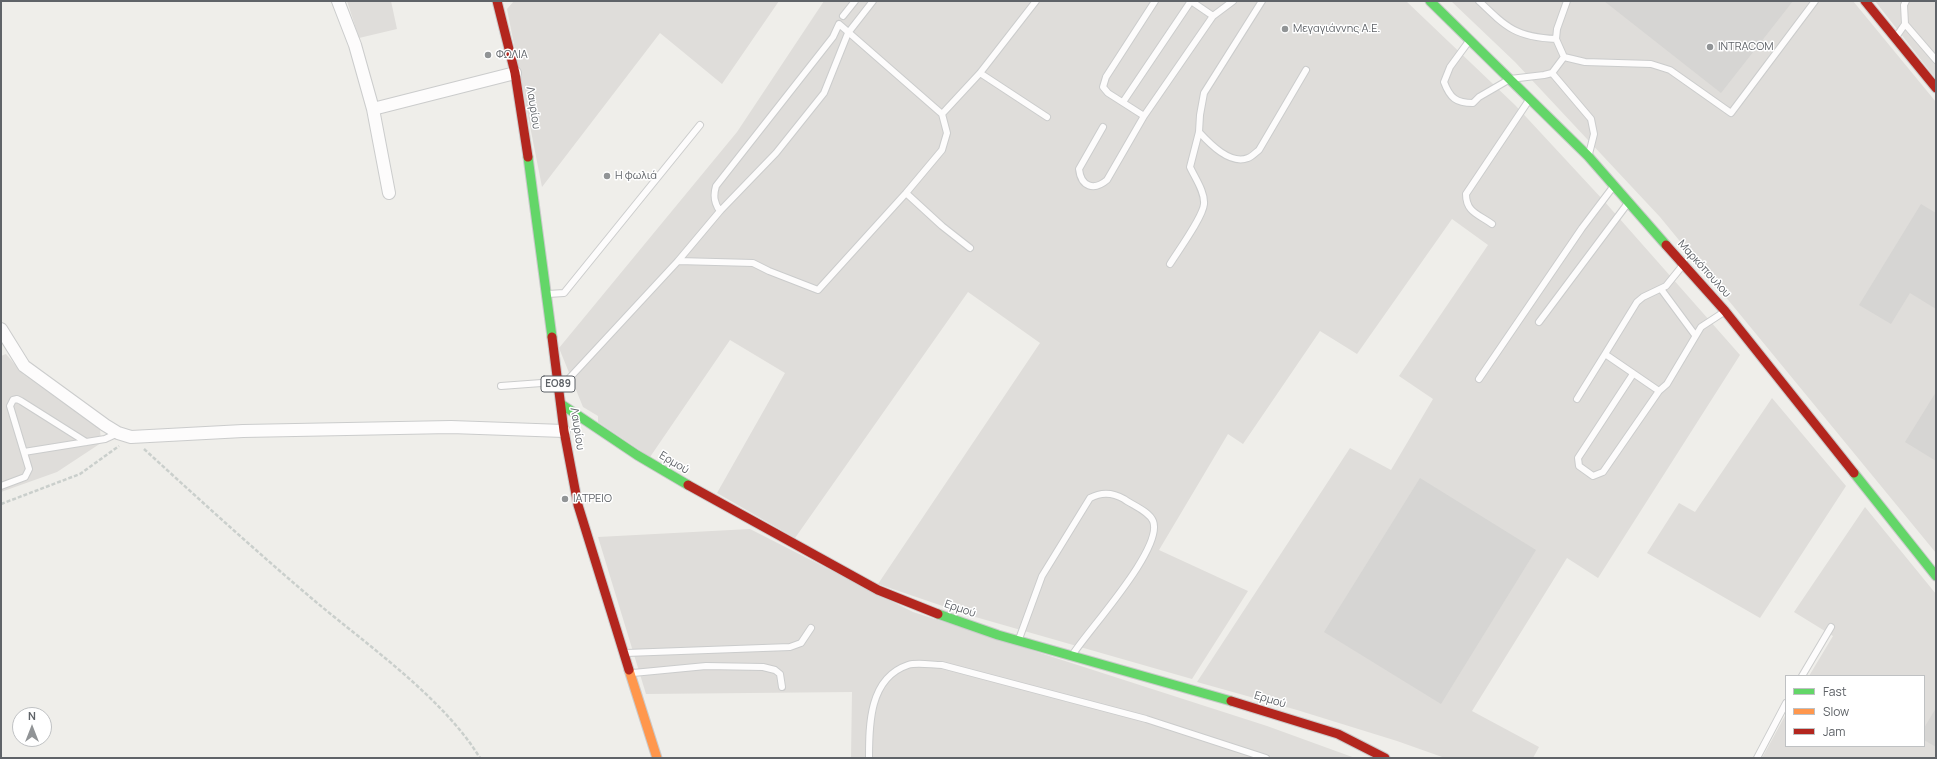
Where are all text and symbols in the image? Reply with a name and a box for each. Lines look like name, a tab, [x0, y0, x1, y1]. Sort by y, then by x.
place label: Μεγαγιάννης Α.Ε.	[1293, 22, 1380, 36]
marker: Μεγαγιάννης Α.Ε.	[1280, 24, 1290, 34]
place label: INTRACOM	[1718, 40, 1773, 54]
marker: INTRACOM	[1705, 42, 1715, 52]
place label: ΦΩΛΙΑ	[496, 48, 528, 62]
marker: ΦΩΛΙΑ	[483, 50, 493, 60]
street label: Λαυρίου	[523, 86, 543, 130]
place label: Η φωλιά	[615, 169, 657, 183]
marker: Η φωλιά	[602, 171, 612, 181]
street label: Μαρκόπουλου	[1675, 238, 1733, 300]
road number: ΕΟ89	[541, 376, 575, 392]
street label: Λαυρίου	[567, 407, 587, 451]
street label: Ερμού	[657, 449, 691, 477]
place label: ΙΑΤΡΕΙΟ	[573, 492, 612, 506]
marker: ΙΑΤΡΕΙΟ	[560, 494, 570, 504]
street label: Ερμού	[943, 597, 977, 621]
legend	[1785, 675, 1925, 747]
text: Fast	[1823, 683, 1847, 700]
street label: Ερμού	[1253, 689, 1287, 711]
text: Slow	[1823, 703, 1849, 720]
north arrow	[12, 707, 52, 747]
text: N	[28, 708, 36, 723]
text: Jam	[1823, 723, 1845, 740]

